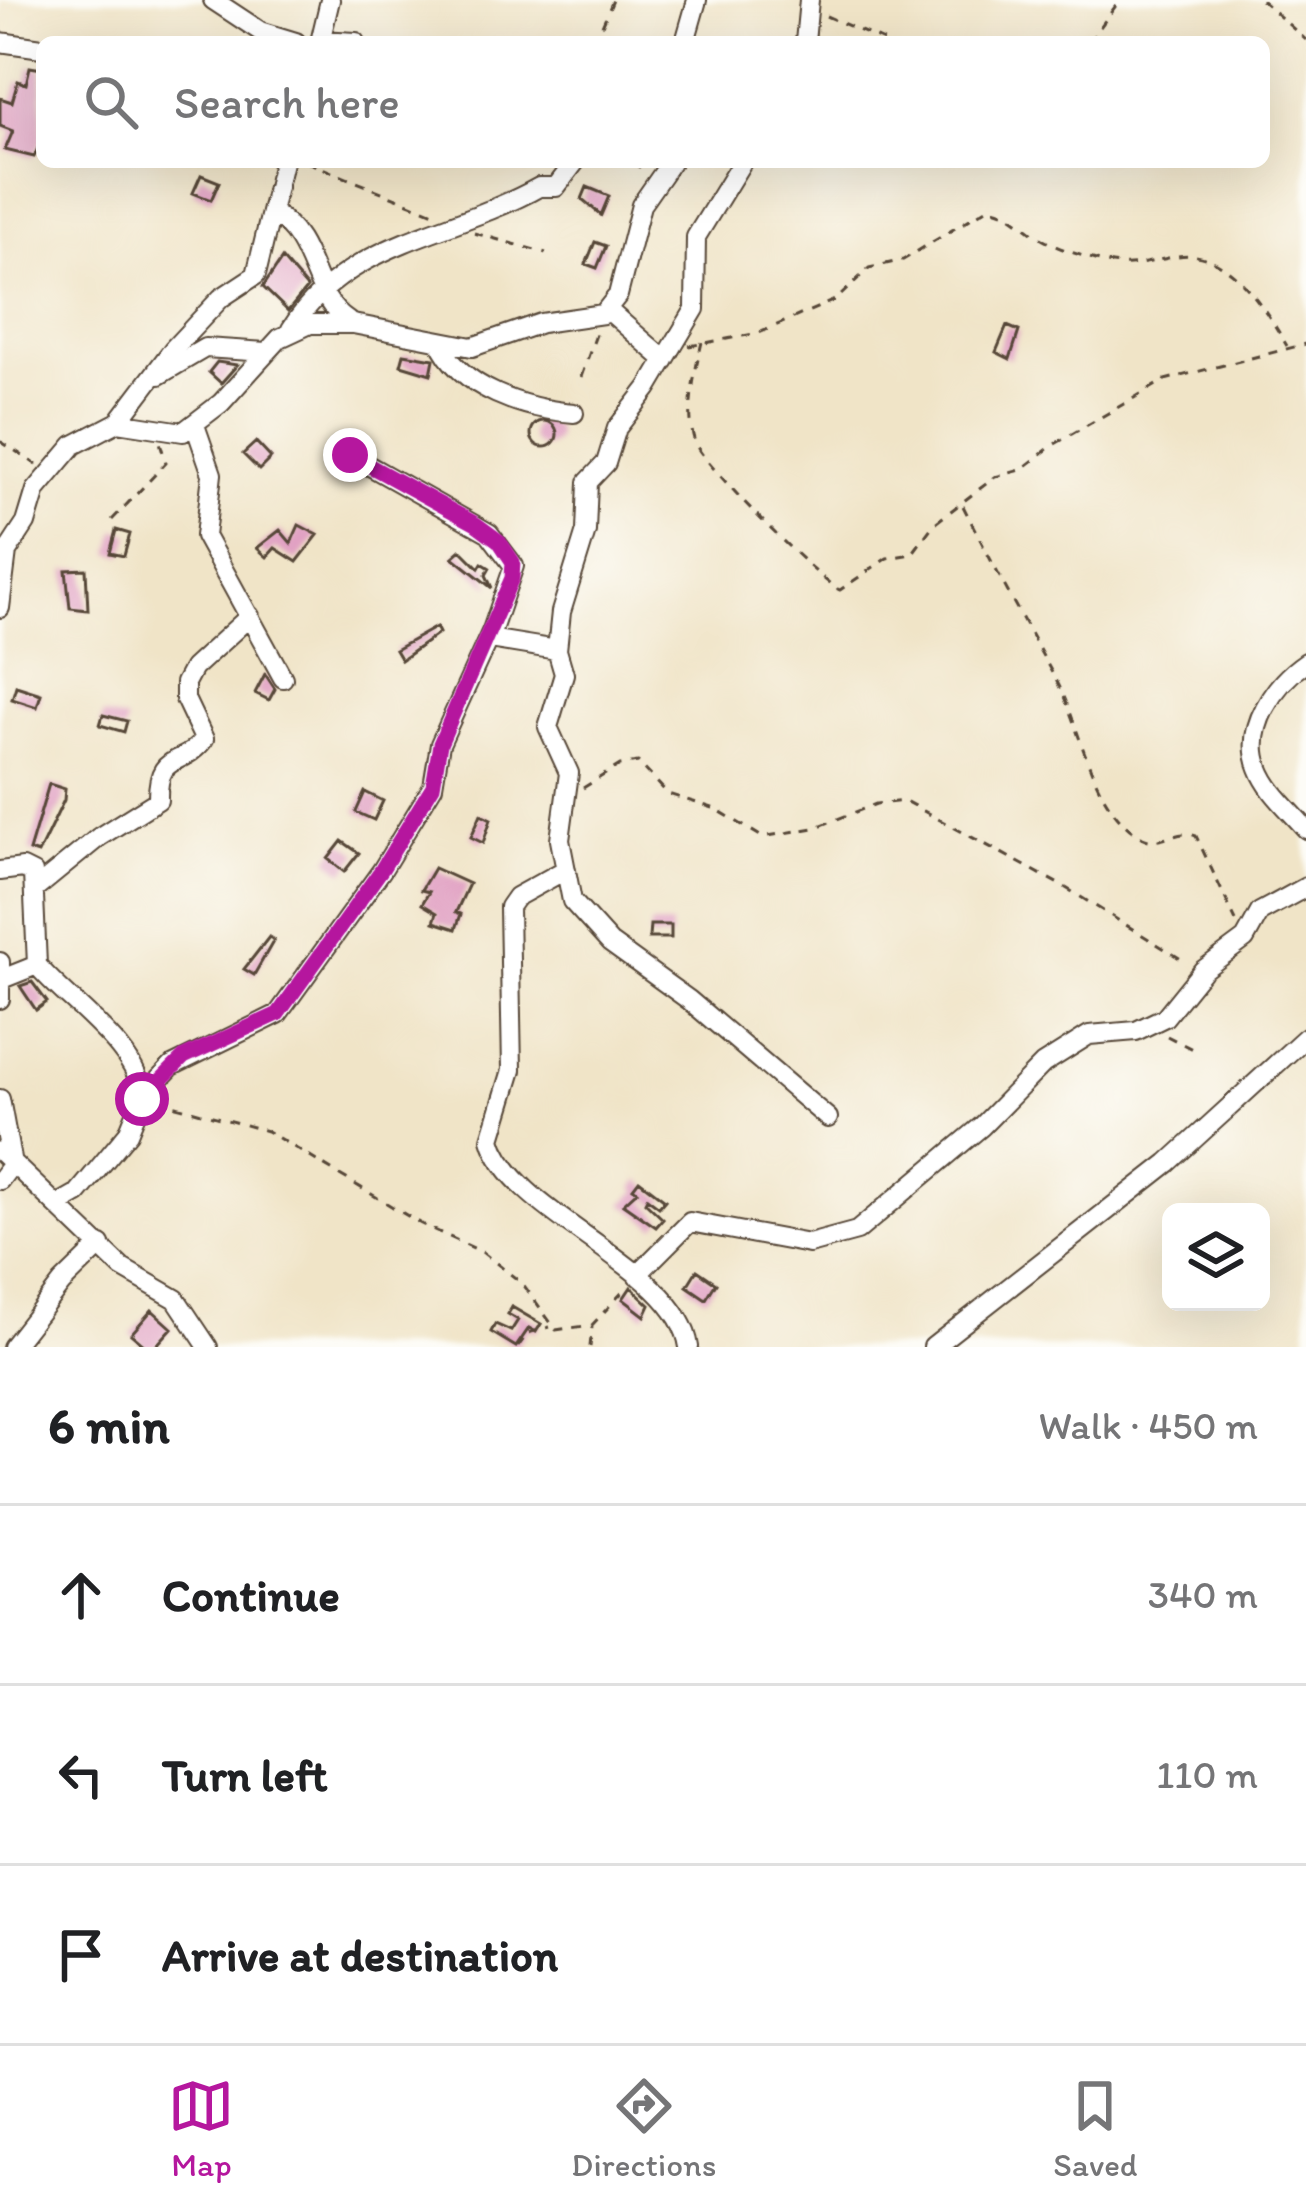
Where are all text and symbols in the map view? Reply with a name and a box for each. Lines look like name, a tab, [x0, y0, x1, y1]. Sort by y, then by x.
search box	[36, 36, 1270, 168]
icon: search	[78, 69, 144, 135]
text: Search here	[174, 75, 400, 129]
route end	[323, 428, 377, 482]
route start	[115, 1072, 169, 1126]
map controls	[1162, 1203, 1270, 1311]
button: layers	[1162, 1203, 1270, 1311]
text: 6 min	[48, 1395, 170, 1456]
text: Walk · 450 m	[1038, 1402, 1258, 1449]
icon: ahead	[48, 1562, 114, 1628]
text: Continue	[162, 1568, 340, 1622]
text: 340 m	[1148, 1571, 1258, 1618]
icon: left	[48, 1742, 114, 1808]
text: Turn left	[162, 1748, 328, 1802]
text: 110 m	[1156, 1751, 1258, 1798]
icon: arrive	[48, 1922, 114, 1988]
text: Arrive at destination	[162, 1928, 558, 1982]
tab: Map	[168, 2073, 234, 2184]
tab: Directions	[571, 2073, 716, 2184]
tab: Saved	[1053, 2073, 1138, 2184]

